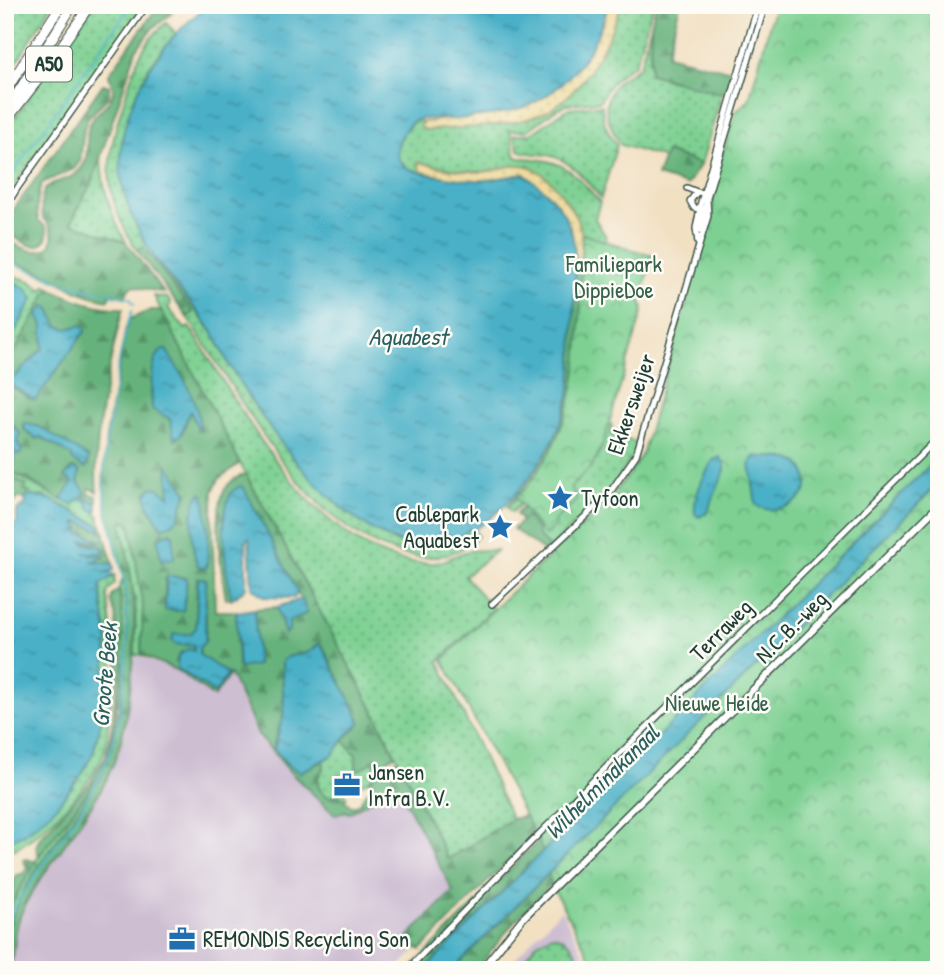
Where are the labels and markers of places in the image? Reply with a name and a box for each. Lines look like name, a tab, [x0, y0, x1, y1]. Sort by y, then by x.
place label: Tyfoon	[581, 482, 639, 513]
place icon: Tyfoon	[545, 483, 575, 513]
place label: Cablepark Aquabest	[395, 498, 480, 555]
place icon: Cablepark Aquabest	[485, 512, 515, 542]
place label: Jansen Infra B.V.	[368, 756, 450, 813]
office icon: Jansen Infra B.V.	[332, 770, 362, 800]
place label: REMONDIS Recycling Son	[203, 923, 409, 954]
office icon: REMONDIS Recycling Son	[167, 924, 197, 954]

